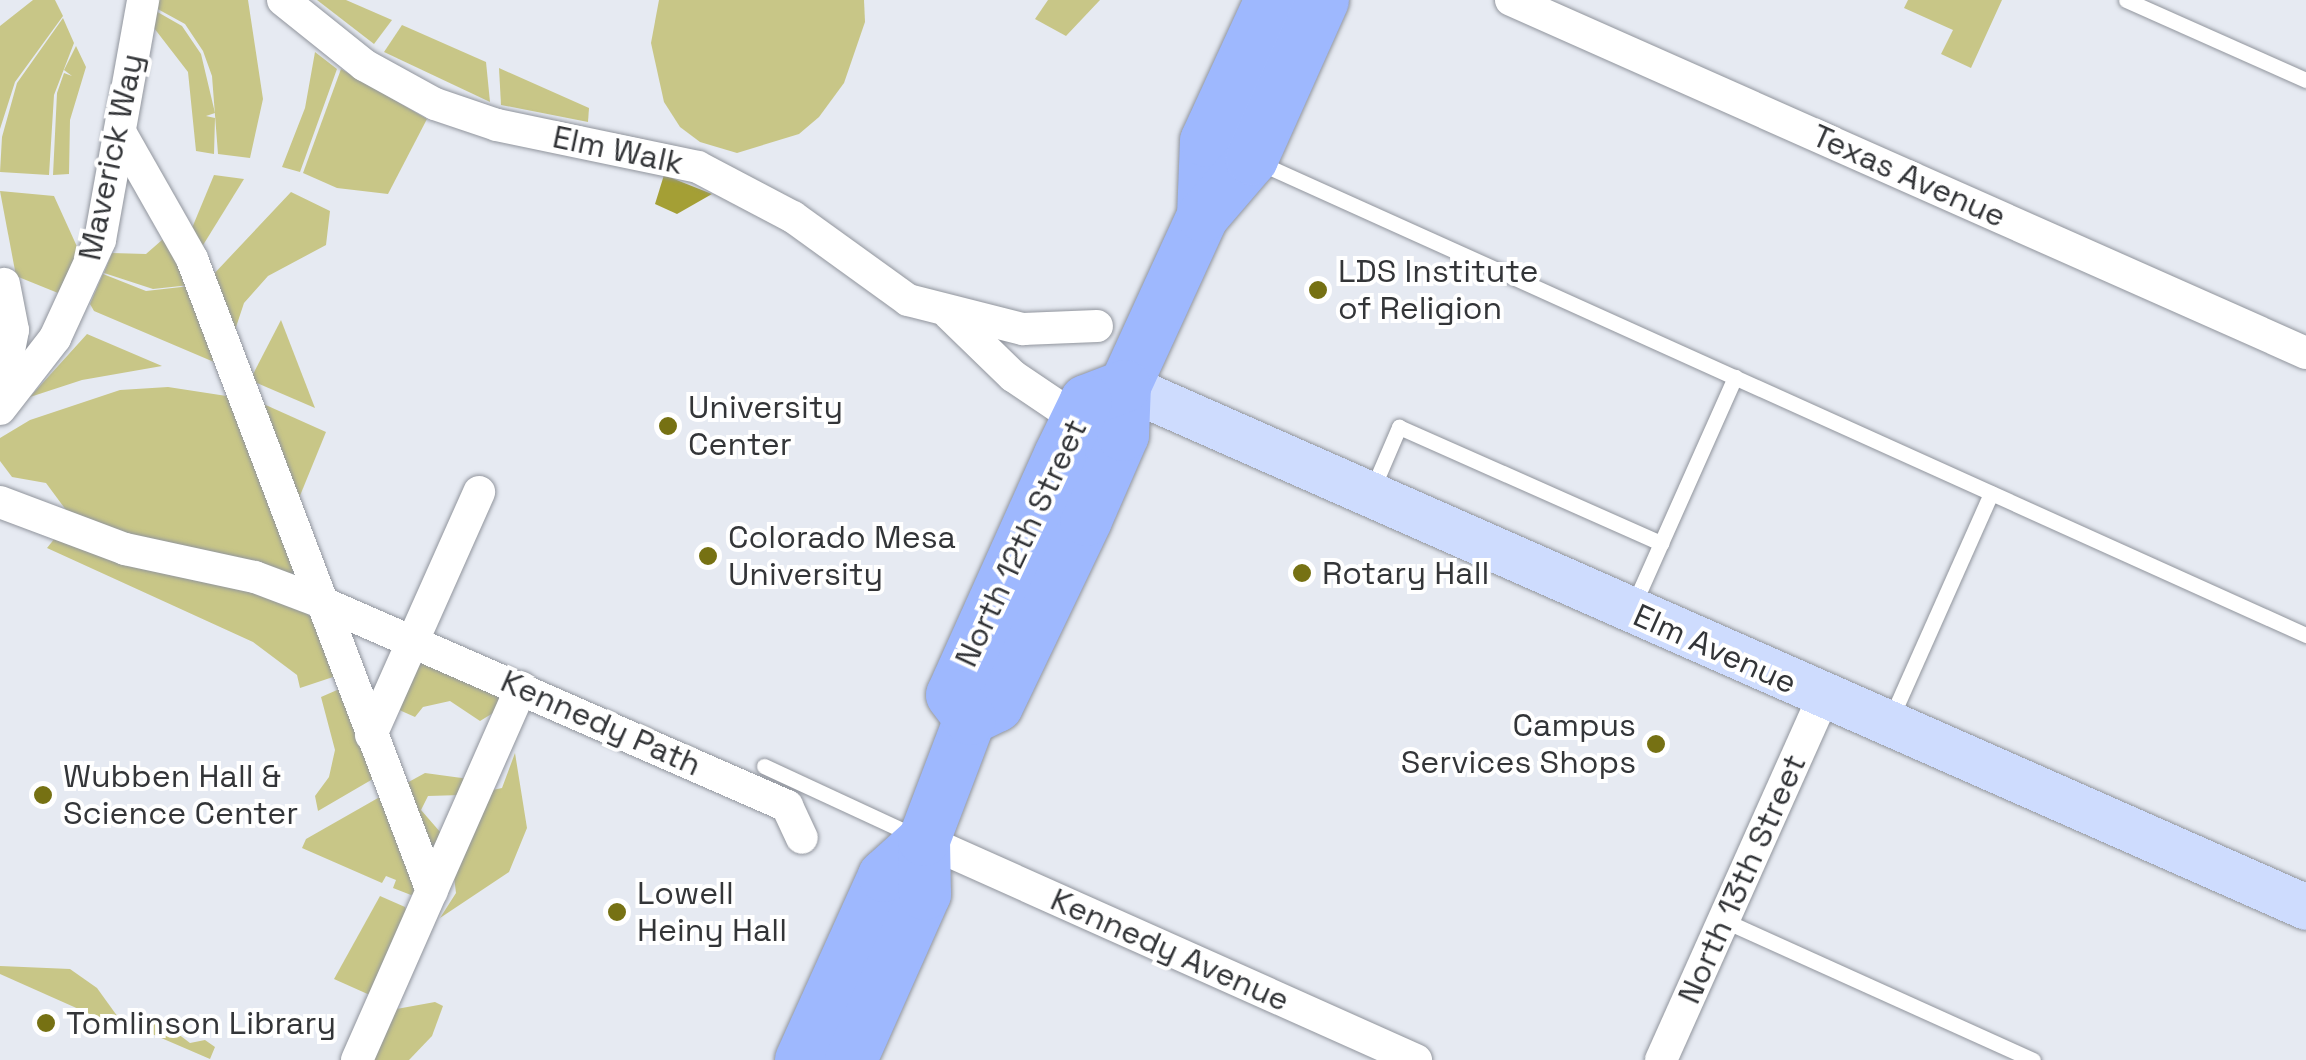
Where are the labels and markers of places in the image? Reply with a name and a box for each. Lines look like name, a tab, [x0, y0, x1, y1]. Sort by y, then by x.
place label: LDS Institute of Religion	[1338, 253, 1538, 328]
marker: LDS Institute of Religion	[1307, 279, 1329, 301]
place label: University Center	[688, 389, 843, 464]
marker: University Center	[657, 415, 679, 437]
place label: Colorado Mesa University	[728, 519, 956, 594]
marker: Colorado Mesa University	[697, 545, 719, 567]
place label: Rotary Hall	[1322, 554, 1489, 592]
marker: Rotary Hall	[1291, 562, 1313, 584]
place label: Campus Services Shops	[1401, 707, 1636, 782]
marker: Campus Services Shops	[1645, 733, 1667, 755]
place label: Wubben Hall & Science Center	[63, 758, 298, 833]
marker: Wubben Hall & Science Center	[32, 784, 54, 806]
place label: Lowell Heiny Hall	[637, 875, 787, 950]
marker: Lowell Heiny Hall	[606, 901, 628, 923]
place label: Tomlinson Library	[66, 1004, 336, 1042]
marker: Tomlinson Library	[35, 1012, 57, 1034]

